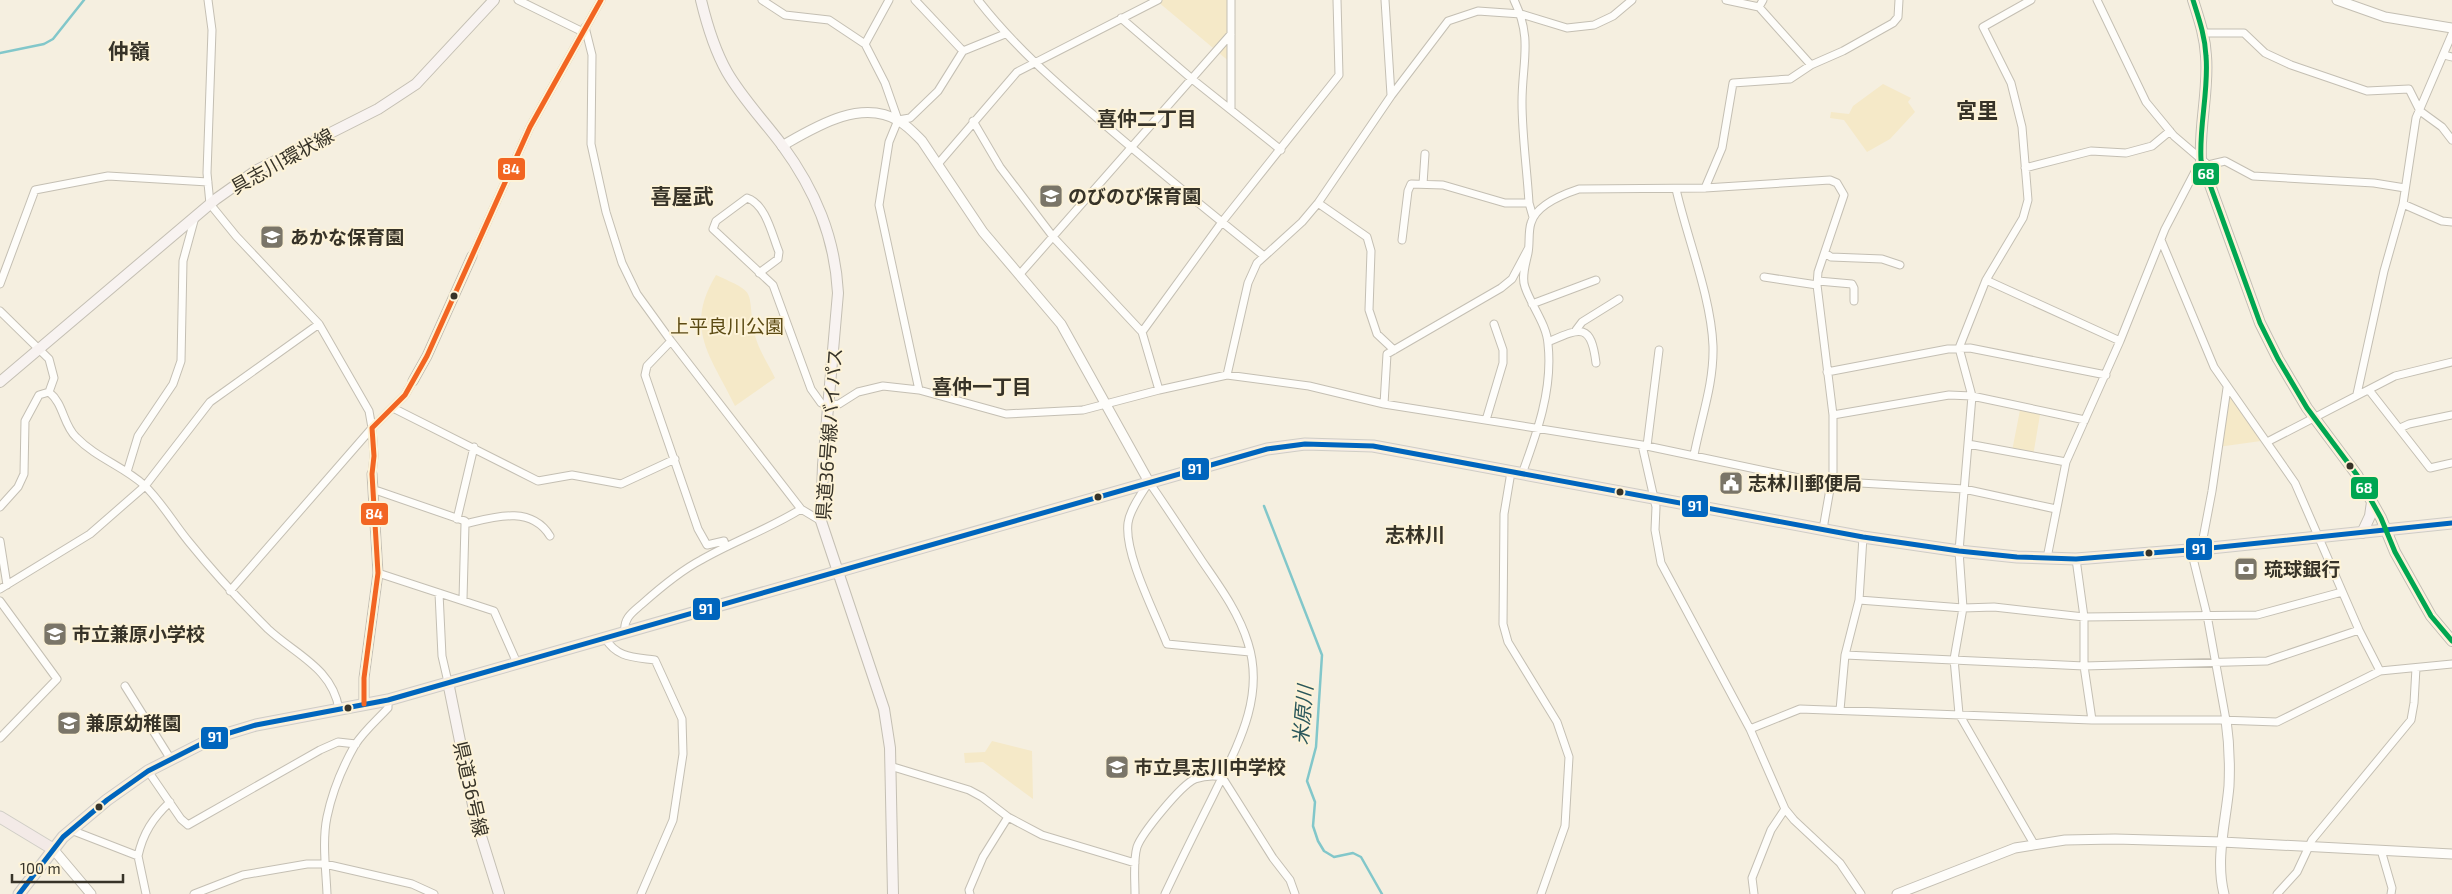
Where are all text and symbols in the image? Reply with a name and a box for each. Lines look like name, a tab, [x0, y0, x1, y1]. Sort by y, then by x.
district label: 仲嶺	[108, 38, 150, 63]
district label: 宮里	[1956, 97, 1998, 122]
district label: 喜仲二丁目	[1097, 106, 1197, 130]
street label: 具志川環状線	[226, 123, 337, 198]
line badge: 84	[497, 157, 526, 181]
text: 84	[502, 160, 520, 177]
line badge: 68	[2192, 162, 2220, 186]
text: 68	[2198, 165, 2214, 182]
district label: 喜屋武	[651, 183, 714, 208]
school or university icon: のびのび保育園	[1038, 183, 1064, 209]
place label: のびのび保育園	[1068, 184, 1201, 207]
school or university icon: あかな保育園	[259, 224, 285, 250]
place label: あかな保育園	[290, 225, 404, 248]
unlabelled marker	[449, 291, 459, 301]
park label: 上平良川公園	[670, 314, 784, 337]
street label: 県道36号線バイパス	[811, 347, 846, 521]
district label: 喜仲一丁目	[932, 374, 1032, 398]
line badge: 91	[1181, 457, 1210, 481]
text: 91	[1188, 460, 1202, 477]
unlabelled marker	[2345, 461, 2355, 471]
public building icon: 志林川郵便局	[1718, 470, 1744, 496]
place label: 志林川郵便局	[1748, 471, 1862, 494]
line badge: 68	[2350, 476, 2379, 500]
text: 68	[2356, 479, 2372, 496]
unlabelled marker	[1615, 487, 1625, 497]
unlabelled marker	[1093, 492, 1103, 502]
line badge: 91	[1681, 494, 1709, 518]
text: 91	[1688, 497, 1702, 514]
line badge: 84	[360, 502, 389, 526]
text: 84	[365, 505, 383, 522]
district label: 志林川	[1385, 522, 1445, 546]
line badge: 91	[2185, 537, 2213, 561]
text: 91	[2192, 540, 2206, 557]
unlabelled marker	[2144, 548, 2154, 558]
bank icon: 琉球銀行	[2233, 556, 2259, 582]
place label: 琉球銀行	[2264, 557, 2340, 580]
line badge: 91	[692, 597, 721, 621]
text: 91	[699, 600, 713, 617]
school or university icon: 市立兼原小学校	[42, 621, 68, 647]
place label: 市立兼原小学校	[72, 622, 205, 645]
water label: 米原川	[1287, 682, 1317, 746]
unlabelled marker	[343, 703, 353, 713]
school or university icon: 兼原幼稚園	[56, 710, 82, 736]
place label: 兼原幼稚園	[86, 711, 181, 734]
line badge: 91	[200, 726, 229, 750]
text: 91	[208, 728, 222, 745]
street label: 県道36号線	[449, 739, 494, 839]
school or university icon: 市立具志川中学校	[1104, 754, 1130, 780]
place label: 市立具志川中学校	[1134, 755, 1286, 778]
unlabelled marker	[94, 802, 104, 812]
scale bar	[12, 852, 124, 884]
text: 100 m	[20, 859, 61, 877]

